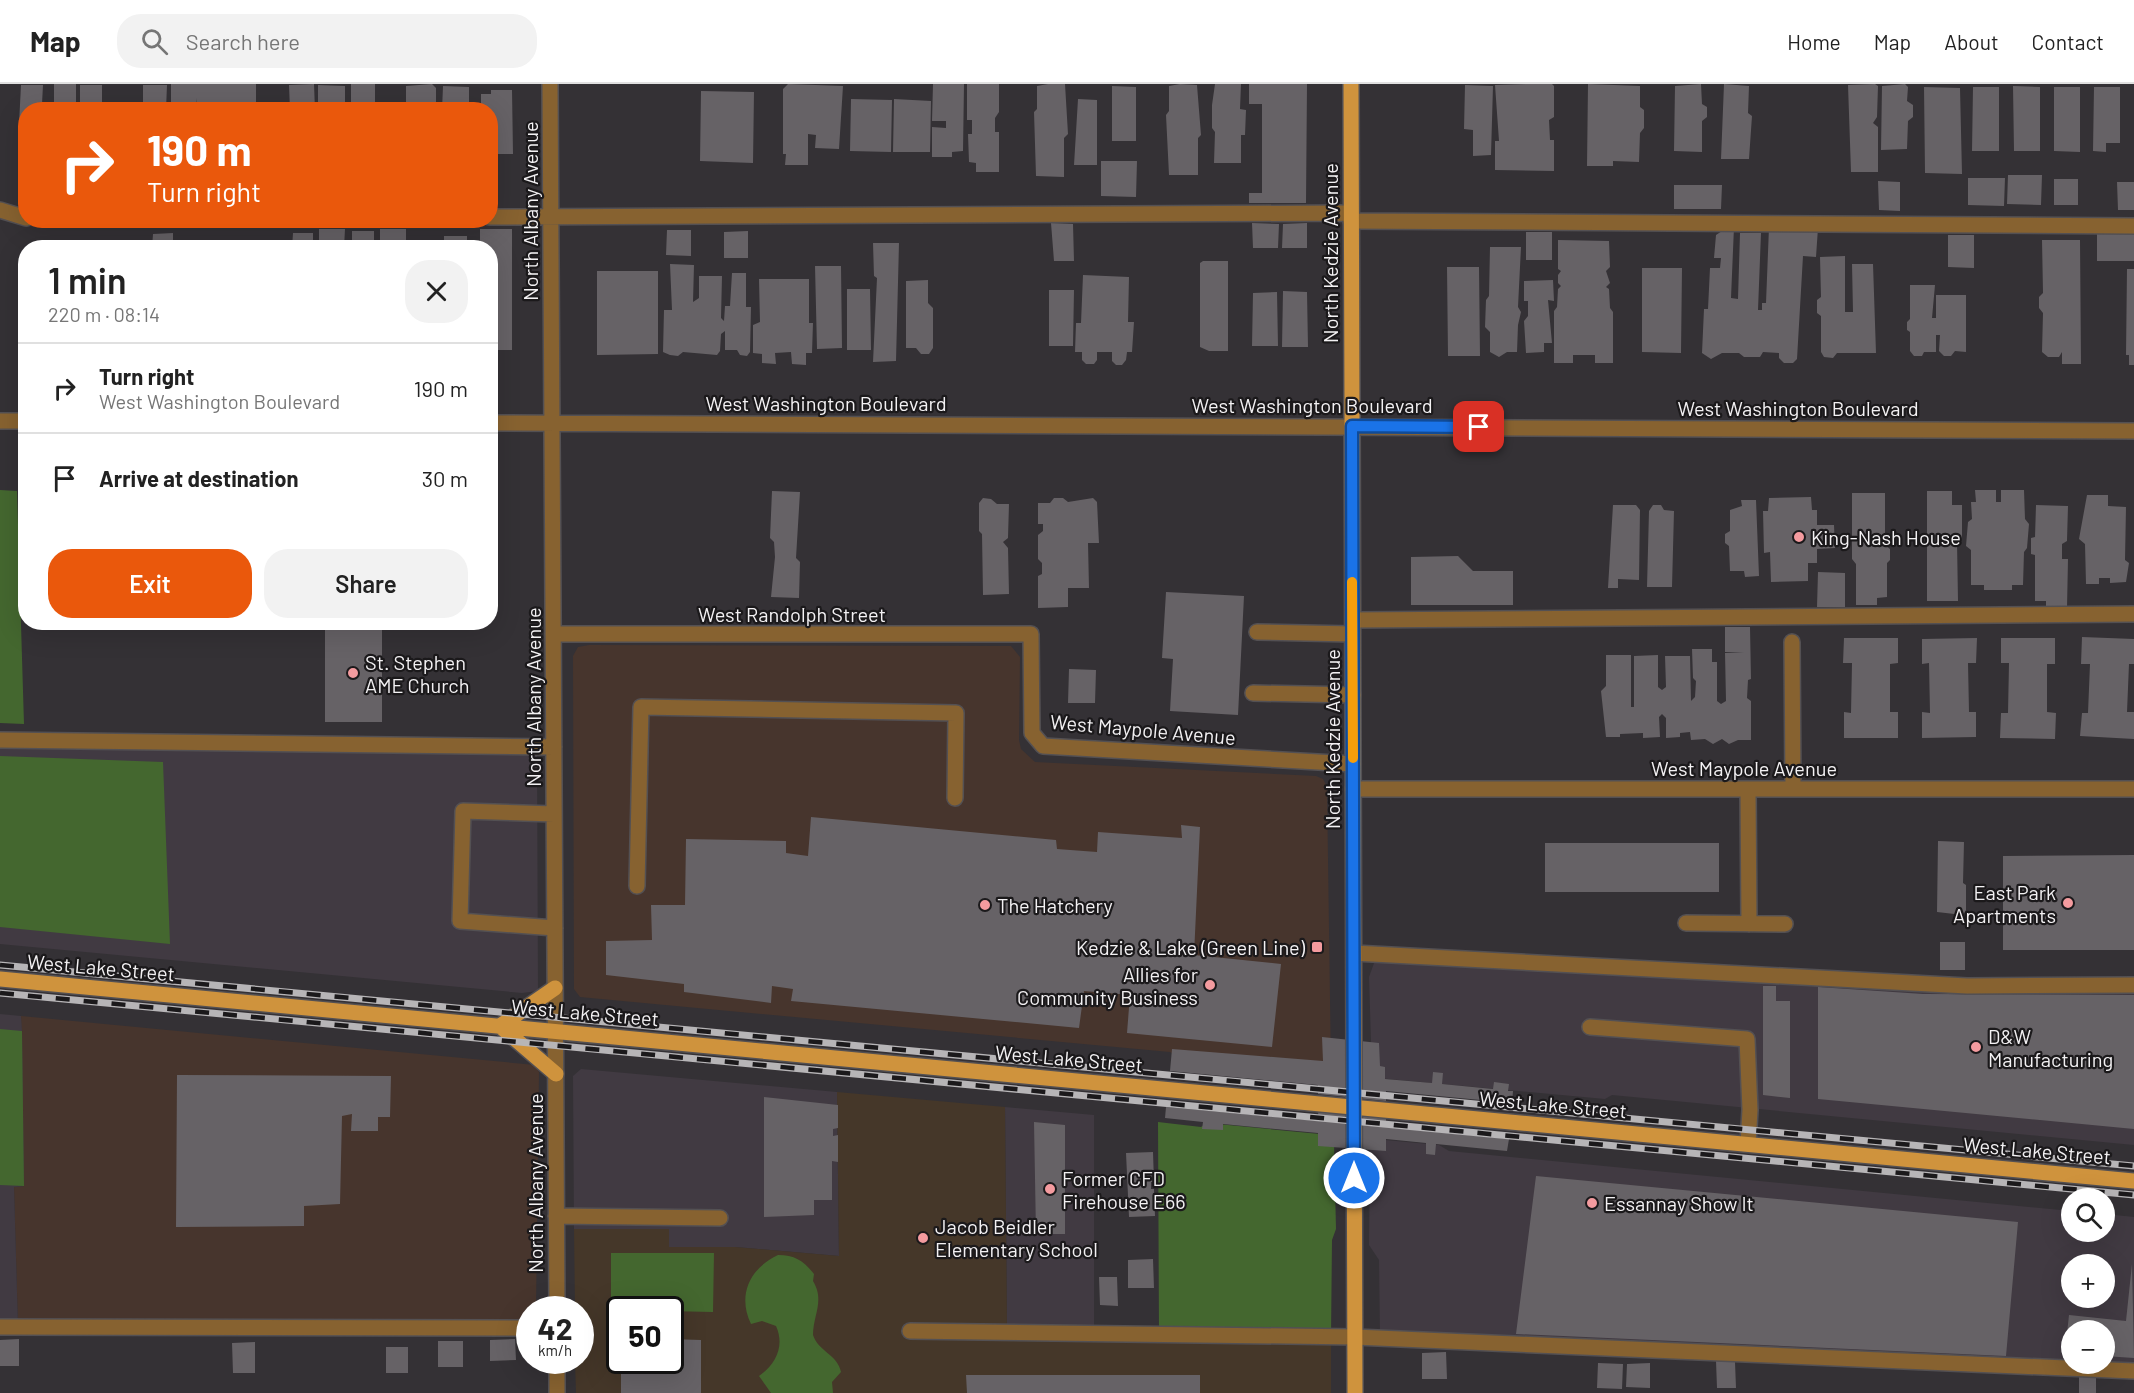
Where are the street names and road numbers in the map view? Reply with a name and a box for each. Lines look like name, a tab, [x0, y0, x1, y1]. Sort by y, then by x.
street label: North Albany Avenue	[518, 121, 542, 301]
street label: North Kedzie Avenue	[1318, 163, 1342, 343]
street label: West Washington Boulevard	[705, 391, 947, 415]
street label: West Washington Boulevard	[1191, 393, 1433, 417]
street label: West Washington Boulevard	[1677, 396, 1919, 420]
street label: West Randolph Street	[698, 602, 886, 626]
street label: North Albany Avenue	[521, 607, 545, 787]
street label: North Kedzie Avenue	[1320, 649, 1344, 829]
street label: West Maypole Avenue	[1049, 709, 1237, 749]
street label: West Maypole Avenue	[1651, 756, 1837, 780]
street label: West Lake Street	[26, 949, 176, 985]
street label: West Lake Street	[510, 994, 660, 1030]
street label: West Lake Street	[994, 1040, 1144, 1076]
street label: West Lake Street	[1478, 1086, 1628, 1122]
street label: North Albany Avenue	[523, 1093, 547, 1273]
street label: West Lake Street	[1962, 1132, 2112, 1168]

